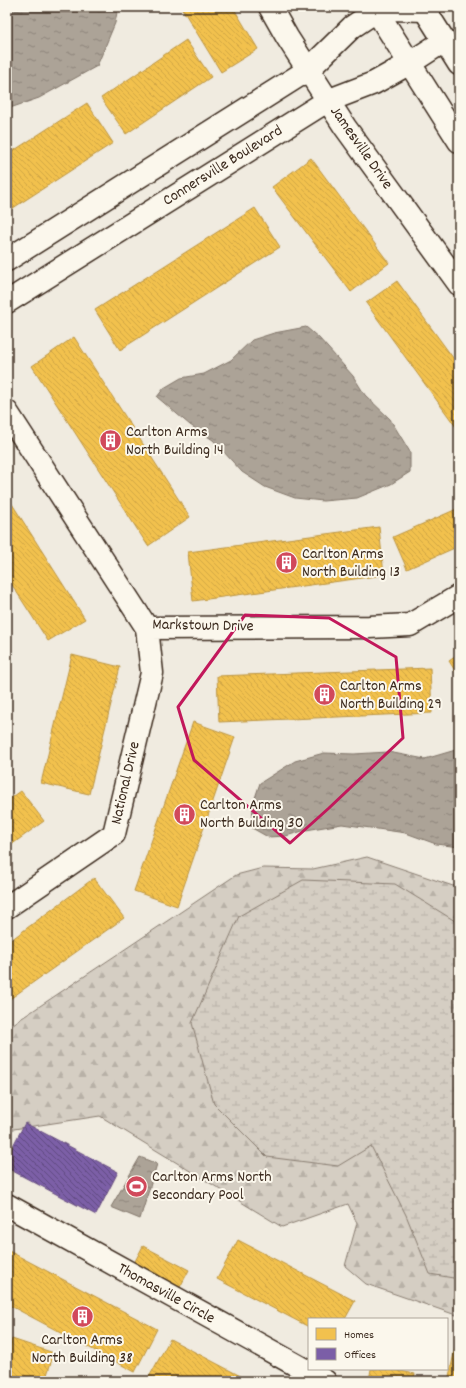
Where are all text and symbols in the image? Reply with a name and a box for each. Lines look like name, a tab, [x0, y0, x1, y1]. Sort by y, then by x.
street label: Jamesville Drive	[324, 102, 398, 194]
street label: Connersville Boulevard	[159, 120, 287, 212]
place label: Carlton Arms North Building 14	[126, 421, 224, 462]
building icon: Carlton Arms North Building 14	[98, 428, 124, 454]
place label: Carlton Arms North Building 13	[302, 543, 400, 584]
building icon: Carlton Arms North Building 13	[273, 550, 299, 576]
street label: Markstown Drive	[152, 614, 254, 638]
place label: Carlton Arms North Building 29	[340, 675, 442, 716]
building icon: Carlton Arms North Building 29	[311, 682, 337, 708]
street label: National Drive	[105, 739, 147, 827]
place label: Carlton Arms North Building 30	[200, 794, 303, 835]
building icon: Carlton Arms North Building 30	[172, 801, 198, 827]
place label: Carlton Arms North Secondary Pool	[152, 1166, 272, 1207]
sports icon: Carlton Arms North Secondary Pool	[124, 1173, 150, 1199]
street label: Thomasville Circle	[113, 1258, 219, 1330]
building icon: Carlton Arms North Building 38	[69, 1304, 95, 1330]
legend	[308, 1318, 448, 1370]
text: Homes	[344, 1327, 374, 1344]
place label: Carlton Arms North Building 38	[31, 1329, 133, 1370]
text: Offices	[344, 1347, 376, 1364]

